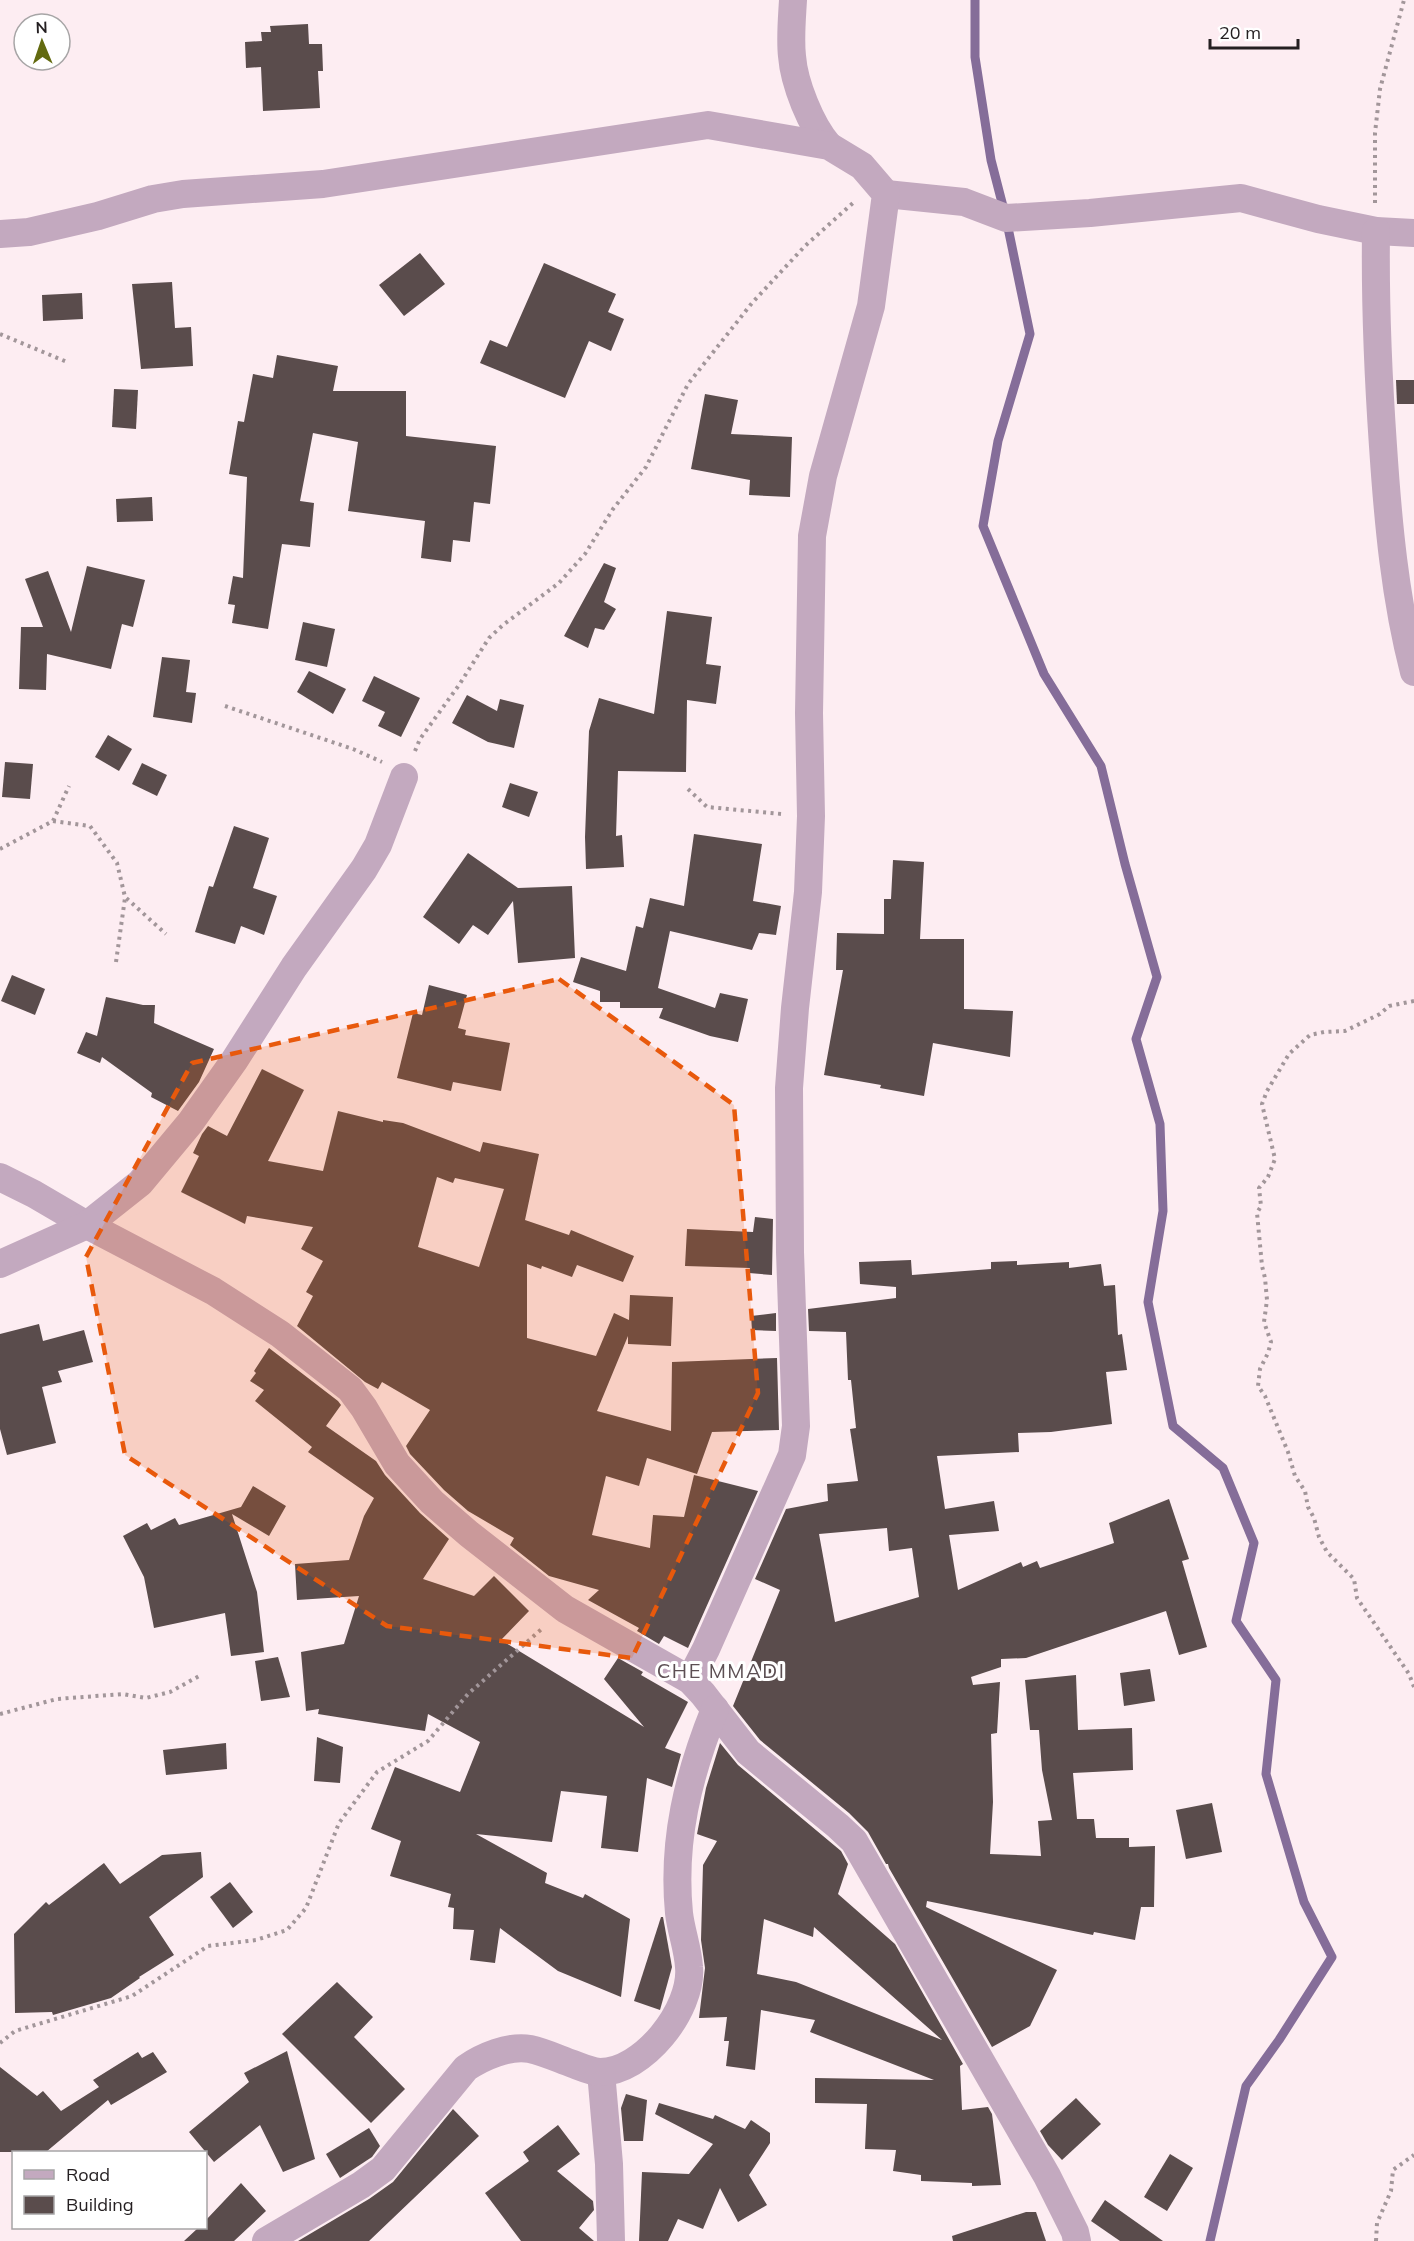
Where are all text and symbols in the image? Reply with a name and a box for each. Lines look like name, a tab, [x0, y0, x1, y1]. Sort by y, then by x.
north arrow	[12, 12, 72, 72]
scale bar	[1210, 12, 1298, 50]
text: N	[35, 17, 48, 37]
text: 20 m	[1219, 21, 1261, 44]
district label: CHE MMADI	[657, 1658, 785, 1683]
legend	[12, 2151, 207, 2229]
text: Road	[66, 2163, 110, 2186]
text: Building	[66, 2193, 134, 2216]

